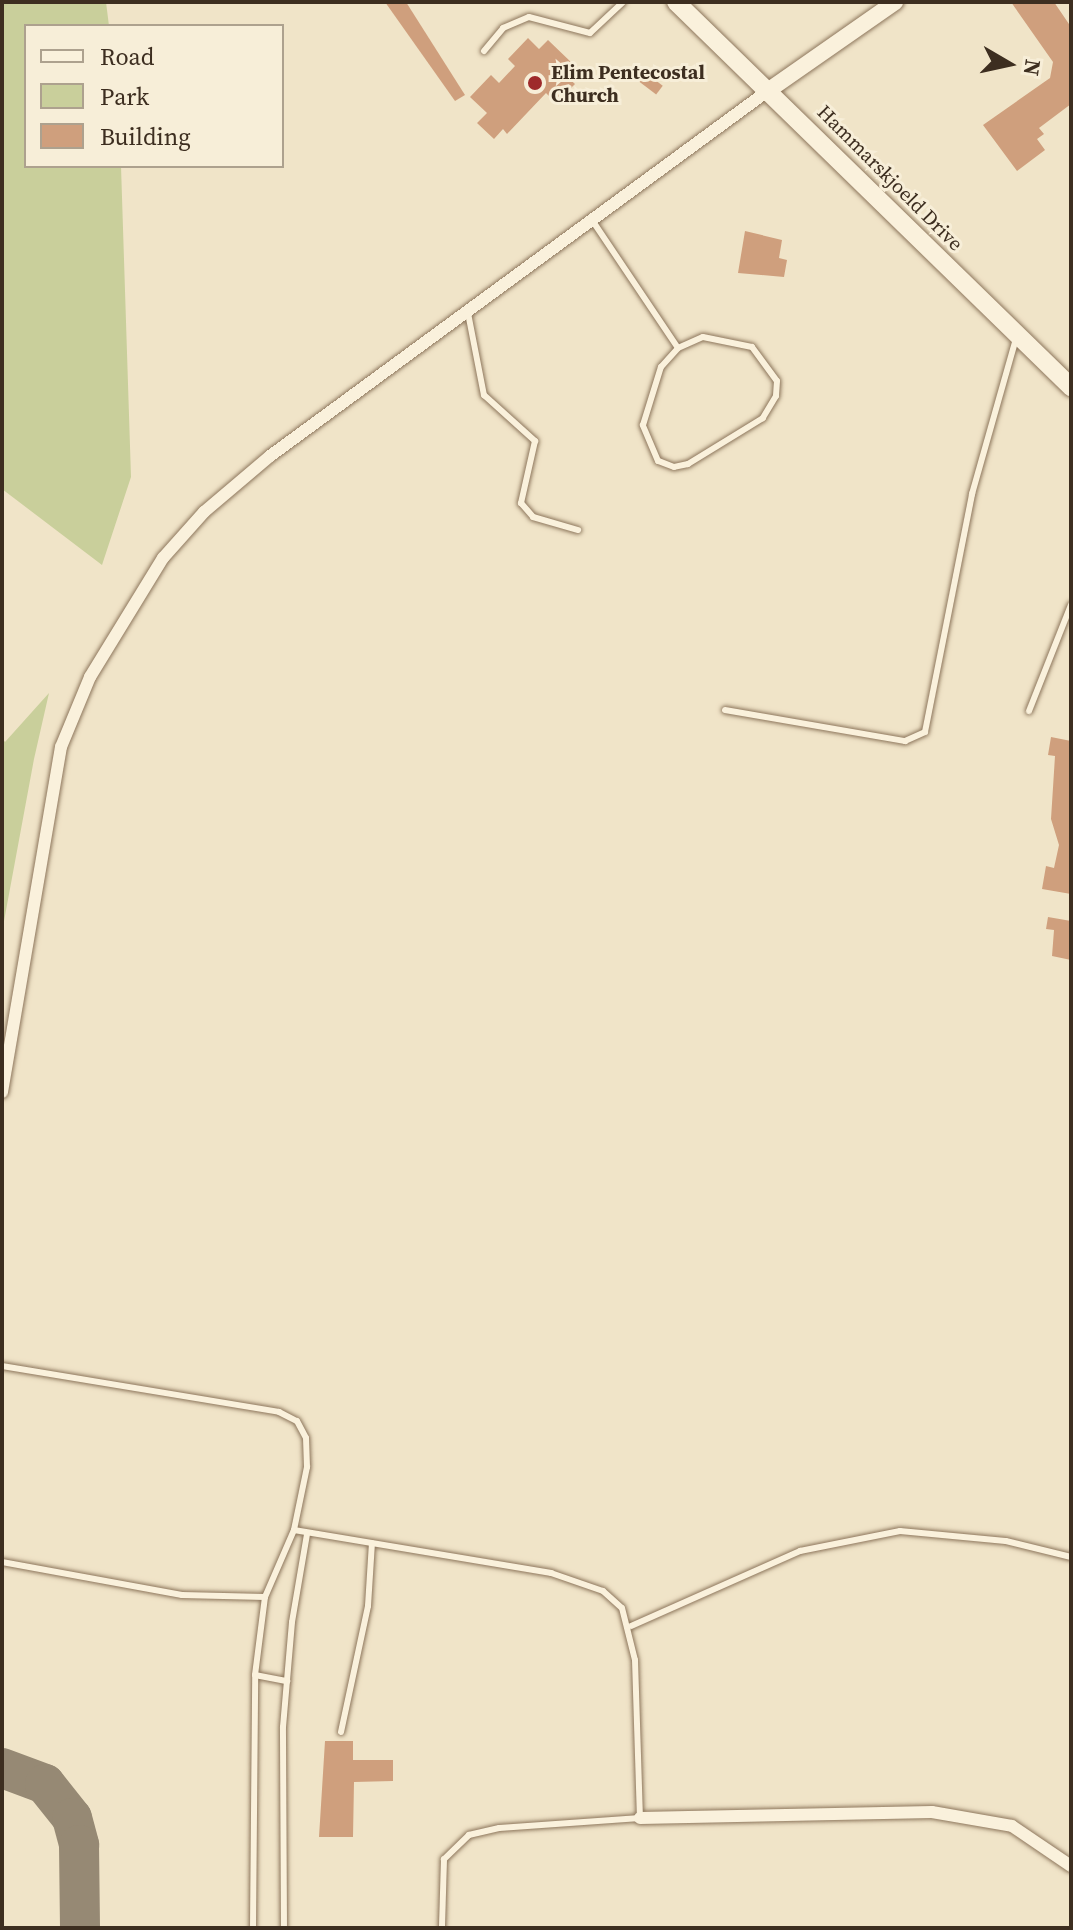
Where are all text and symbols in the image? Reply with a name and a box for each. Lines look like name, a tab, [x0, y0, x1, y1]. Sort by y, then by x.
legend	[24, 24, 284, 168]
north arrow	[969, 24, 1049, 104]
text: Road	[100, 40, 154, 73]
text: N	[1017, 57, 1049, 78]
place label: Elim Pentecostal Church	[551, 60, 705, 107]
marker: Elim Pentecostal Church	[526, 74, 544, 92]
text: Park	[100, 80, 149, 113]
street label: Hammarskjoeld Drive	[812, 100, 968, 256]
text: Building	[100, 120, 191, 153]

